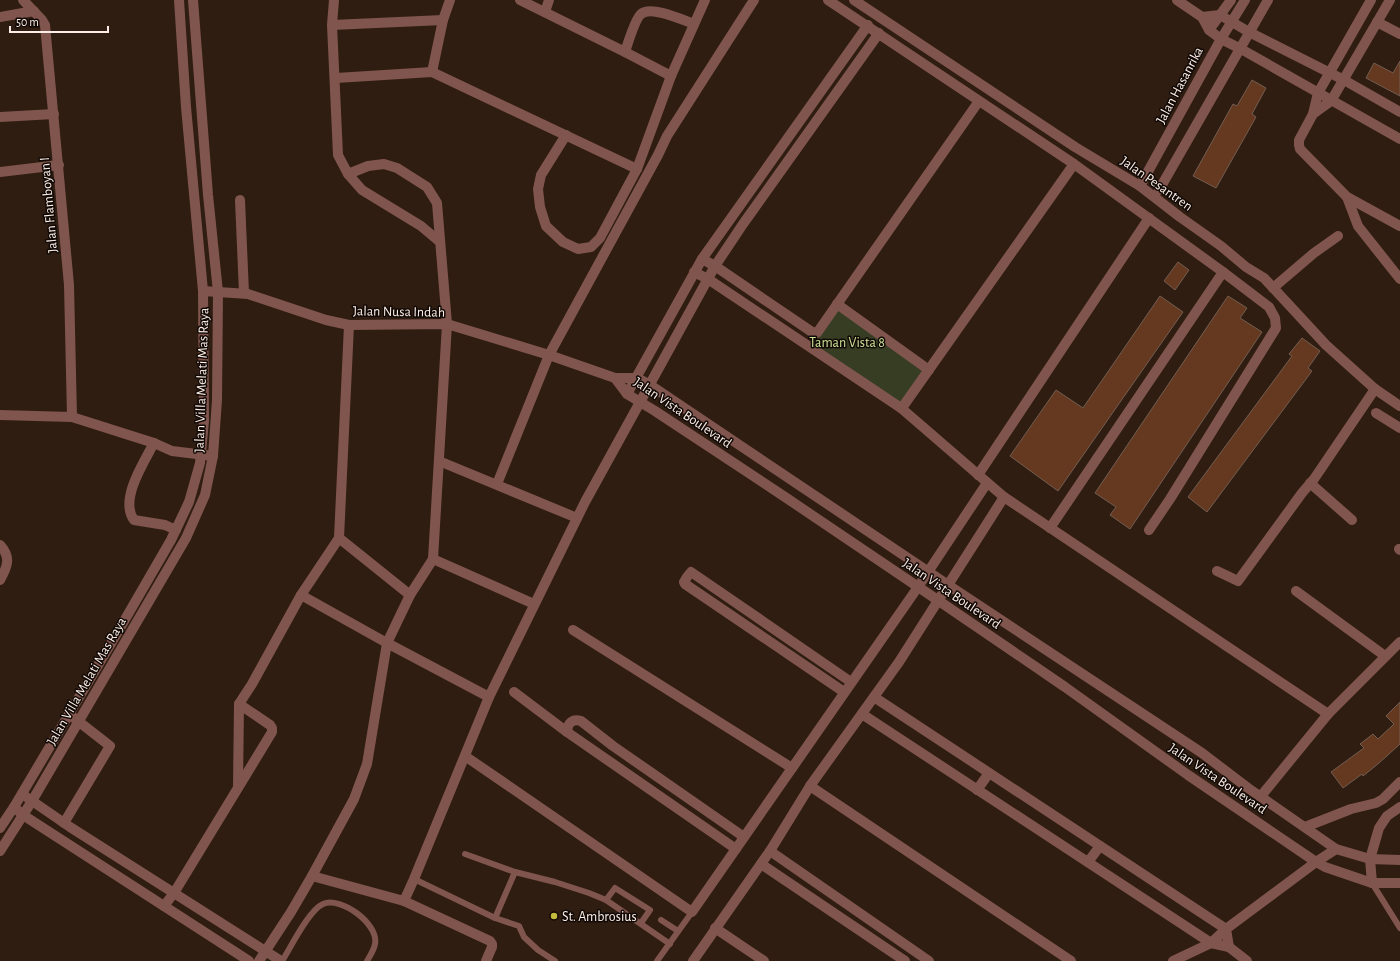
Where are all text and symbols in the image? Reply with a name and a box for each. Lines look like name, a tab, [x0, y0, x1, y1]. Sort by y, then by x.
scale bar	[10, 8, 108, 34]
text: 50 m	[16, 16, 39, 28]
street label: Jalan Hasanrika	[1154, 44, 1206, 126]
street label: Jalan Pesantren	[1118, 154, 1195, 214]
street label: Jalan Flamboyan I	[38, 156, 60, 253]
street label: Jalan Nusa Indah	[353, 304, 445, 320]
street label: Jalan Villa Melati Mas Raya	[192, 307, 212, 453]
park label: Taman Vista 8	[809, 336, 885, 350]
street label: Jalan Vista Boulevard	[631, 375, 734, 451]
street label: Jalan Vista Boulevard	[900, 556, 1003, 632]
street label: Jalan Villa Melati Mas Raya	[45, 615, 129, 748]
street label: Jalan Vista Boulevard	[1166, 741, 1269, 817]
place label: St. Ambrosius	[562, 910, 637, 924]
marker: St. Ambrosius	[549, 911, 559, 921]

